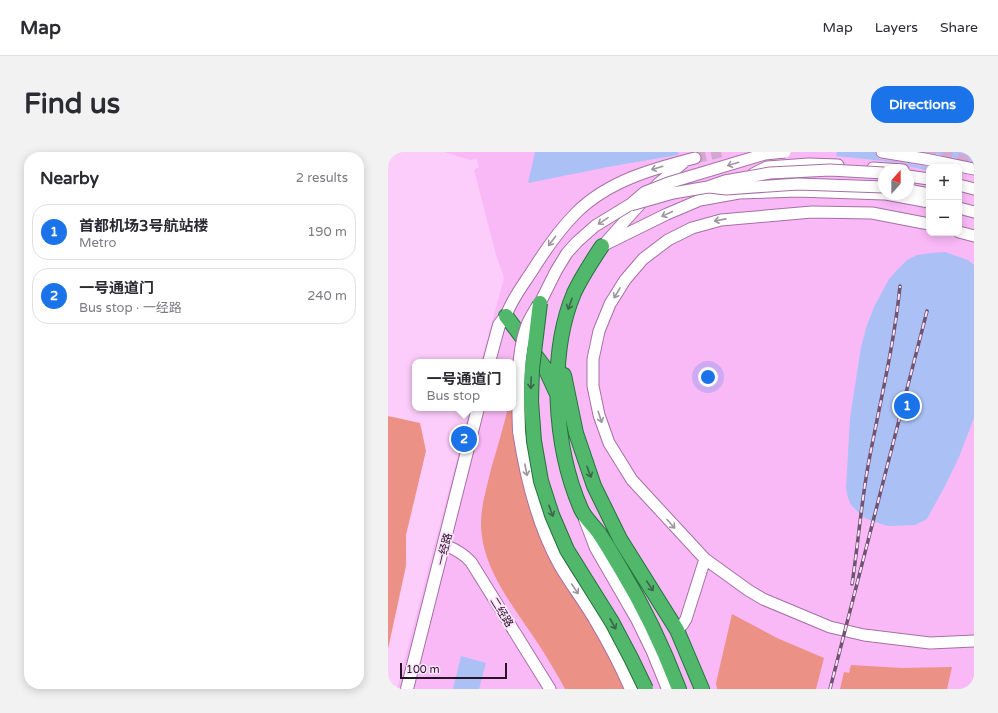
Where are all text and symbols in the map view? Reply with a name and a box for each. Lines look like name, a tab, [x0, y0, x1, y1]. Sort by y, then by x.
text: Map	[20, 17, 61, 39]
text: Map	[823, 19, 853, 36]
text: Layers	[875, 19, 918, 36]
text: Share	[940, 19, 978, 36]
button: Directions	[871, 86, 974, 123]
text: Find us	[24, 87, 120, 121]
one-way arrow	[727, 161, 740, 168]
north arrow	[878, 164, 914, 200]
map controls	[926, 164, 962, 236]
button: +	[926, 164, 962, 200]
one-way arrow	[651, 165, 664, 172]
text: Nearby	[40, 168, 99, 189]
text: 2 results	[296, 170, 348, 186]
button: −	[926, 200, 962, 236]
one-way arrow	[661, 211, 673, 218]
text: 首都机场3号航站楼	[79, 217, 208, 235]
one-way arrow	[598, 217, 609, 225]
one-way arrow	[714, 217, 727, 225]
text: 1	[50, 224, 58, 240]
text: 190 m	[307, 224, 347, 240]
text: Metro	[79, 235, 116, 251]
one-way arrow	[548, 235, 557, 246]
text: 一号通道门	[79, 279, 154, 297]
one-way arrow	[613, 287, 621, 299]
text: 2	[50, 288, 58, 304]
text: 240 m	[307, 288, 347, 304]
one-way arrow	[566, 298, 573, 311]
text: Bus stop · 一经路	[79, 300, 182, 316]
popup	[412, 359, 516, 411]
your location	[698, 367, 718, 387]
text: 一号通道门	[426, 370, 502, 388]
one-way arrow	[527, 376, 535, 389]
text: Bus stop	[426, 388, 480, 404]
pin: 1	[894, 391, 920, 421]
one-way arrow	[597, 411, 604, 424]
pin: 2	[451, 424, 477, 454]
one-way arrow	[522, 463, 530, 476]
one-way arrow	[585, 466, 593, 478]
one-way arrow	[547, 504, 555, 516]
one-way arrow	[667, 519, 676, 529]
street label: 一经路	[434, 532, 455, 567]
one-way arrow	[646, 580, 654, 591]
one-way arrow	[571, 583, 579, 594]
street label: 二经路	[487, 595, 516, 630]
one-way arrow	[610, 618, 617, 630]
scale bar	[400, 661, 507, 680]
text: 100 m	[406, 663, 440, 676]

